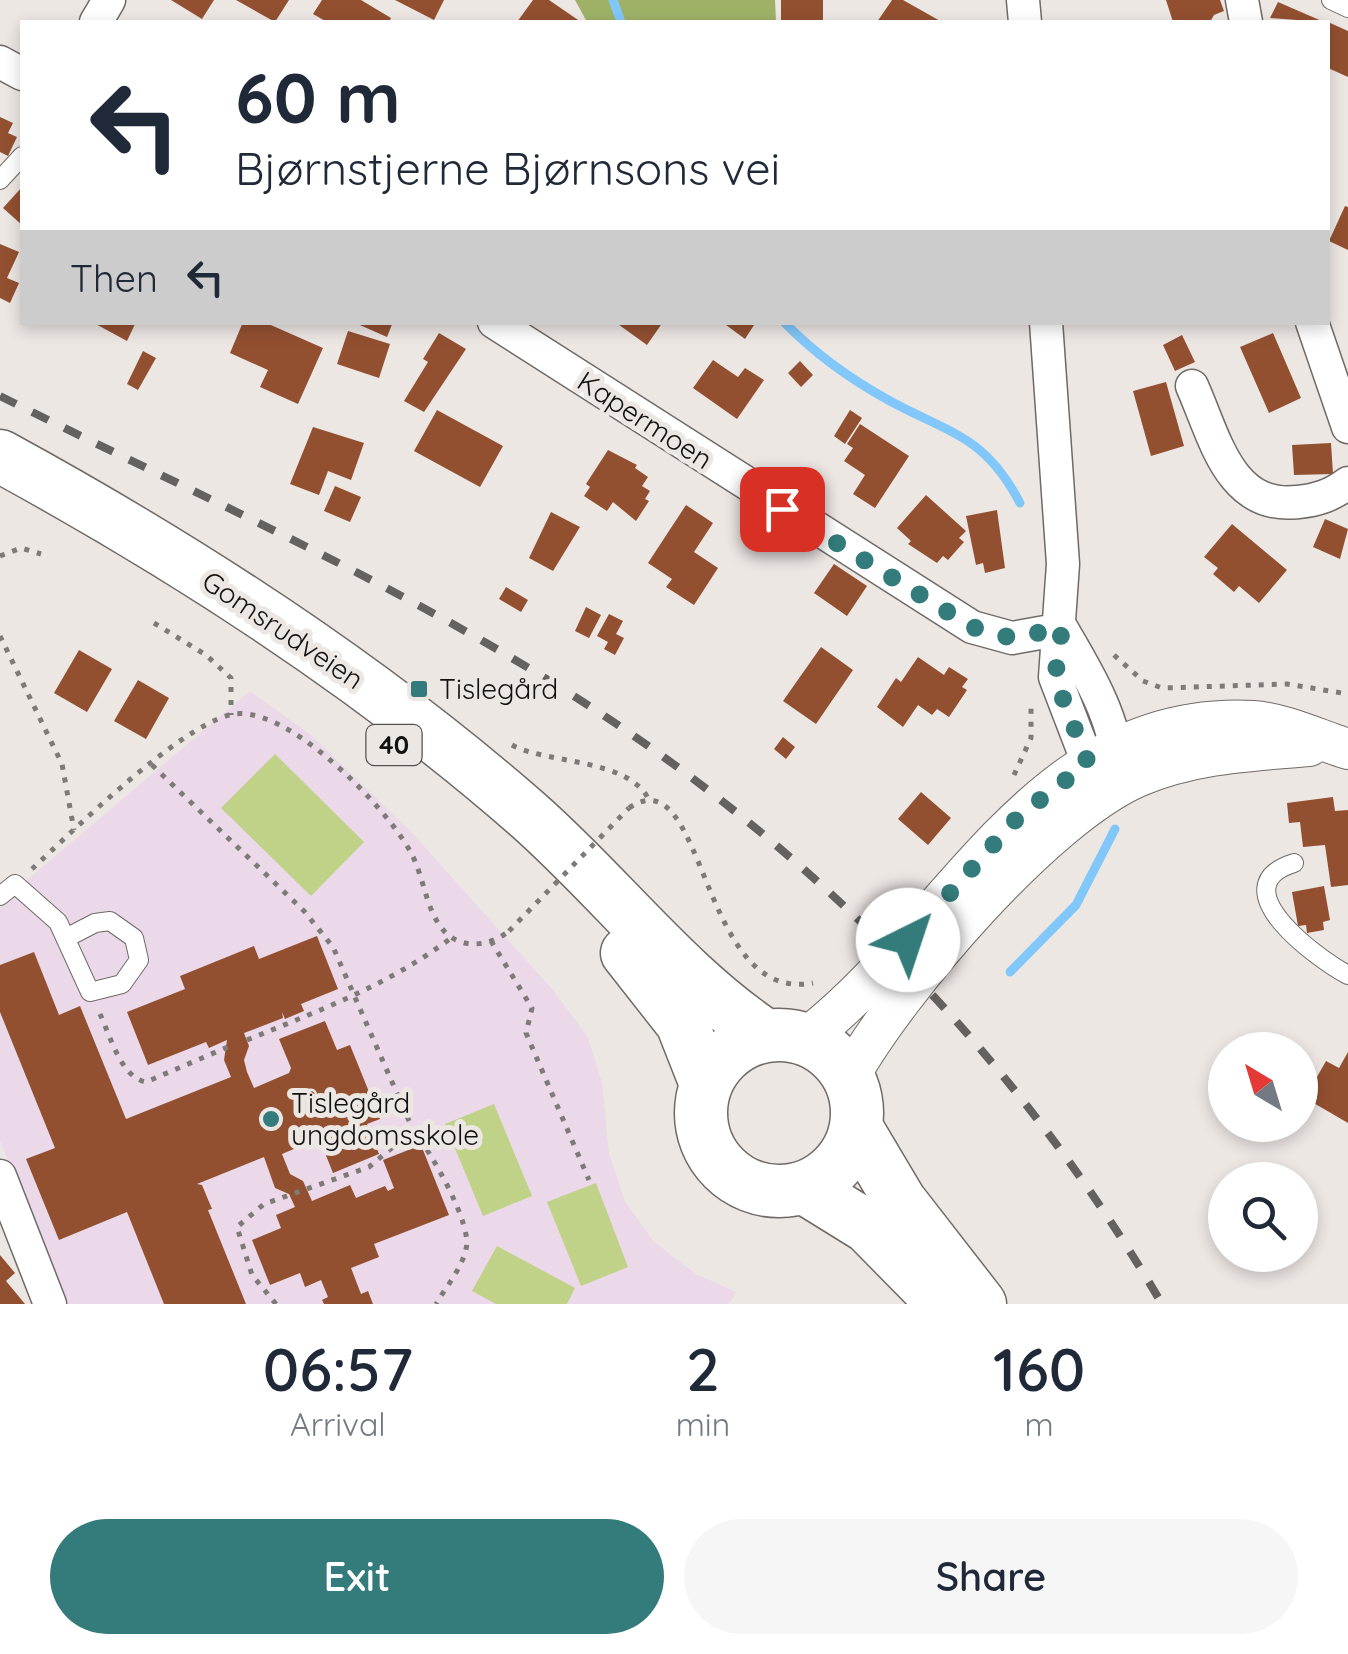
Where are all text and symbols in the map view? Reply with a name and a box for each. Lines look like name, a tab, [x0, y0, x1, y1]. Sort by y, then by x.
text: 60 m	[235, 53, 401, 141]
icon: left	[70, 60, 200, 190]
text: Bjørnstjerne Bjørnsons vei	[235, 140, 780, 196]
icon: left	[178, 250, 233, 305]
text: Then	[70, 254, 158, 302]
street label: Kapermoen	[571, 363, 719, 476]
pin	[740, 467, 825, 552]
icon: arrive	[755, 482, 810, 537]
street label: Gomsrudveien	[196, 563, 371, 696]
place label: Tislegård	[439, 671, 558, 706]
marker: Tislegård	[408, 678, 430, 700]
road number: 40	[366, 725, 422, 765]
position arrow	[856, 888, 960, 992]
north arrow	[1208, 1032, 1318, 1142]
map controls	[1208, 1032, 1318, 1272]
place label: Tislegård ungdomsskole	[291, 1085, 479, 1152]
marker: Tislegård ungdomsskole	[260, 1108, 282, 1130]
button: search	[1208, 1162, 1318, 1272]
text: 06:57	[263, 1331, 413, 1406]
text: 2	[686, 1331, 720, 1406]
text: 160	[993, 1331, 1085, 1406]
text: Arrival	[290, 1404, 386, 1444]
text: min	[676, 1404, 730, 1444]
text: m	[1025, 1404, 1054, 1444]
button: Exit	[50, 1519, 664, 1634]
button: Share	[684, 1519, 1298, 1634]

